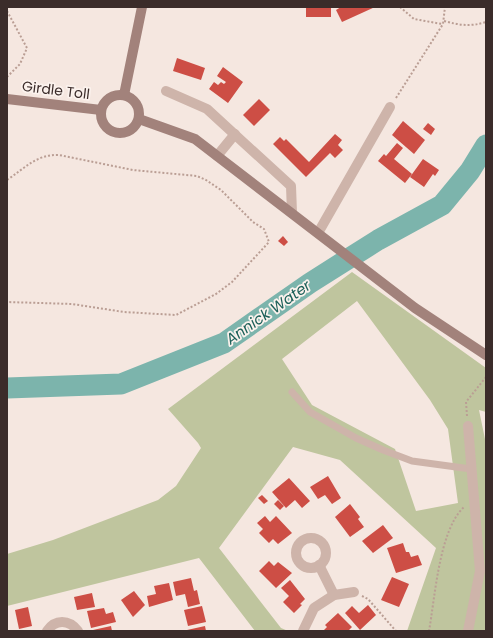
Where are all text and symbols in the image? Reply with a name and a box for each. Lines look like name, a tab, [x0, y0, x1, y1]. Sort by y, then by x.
street label: Girdle Toll	[21, 76, 91, 104]
water label: Annick Water	[220, 275, 315, 350]

